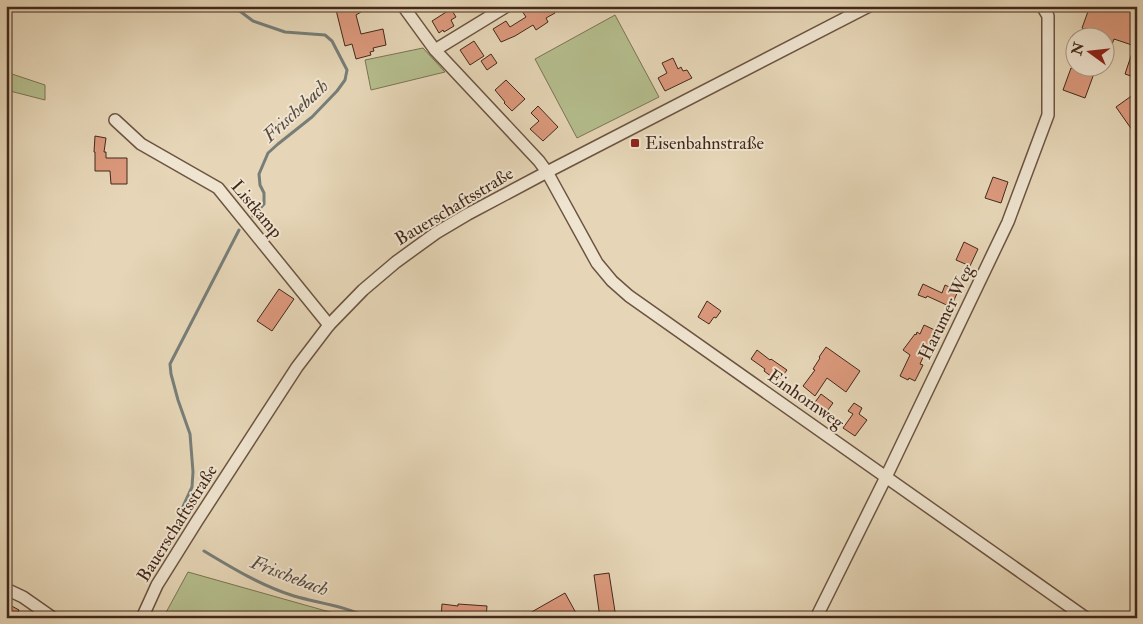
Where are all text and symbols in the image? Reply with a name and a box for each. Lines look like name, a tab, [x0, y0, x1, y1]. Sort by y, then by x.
north arrow	[1066, 28, 1116, 78]
text: N	[1068, 40, 1088, 58]
water label: Frischebach	[257, 74, 334, 148]
place label: Eisenbahnstraße	[645, 132, 764, 155]
marker: Eisenbahnstraße	[629, 137, 641, 149]
street label: Bauerschaftsstraße	[391, 162, 518, 251]
street label: Listkamp	[226, 176, 288, 243]
street label: Harumer Weg	[913, 260, 980, 364]
street label: Einhornweg	[763, 365, 849, 435]
street label: Bauerschaftsstraße	[132, 460, 223, 586]
water label: Frischebach	[246, 550, 332, 602]

